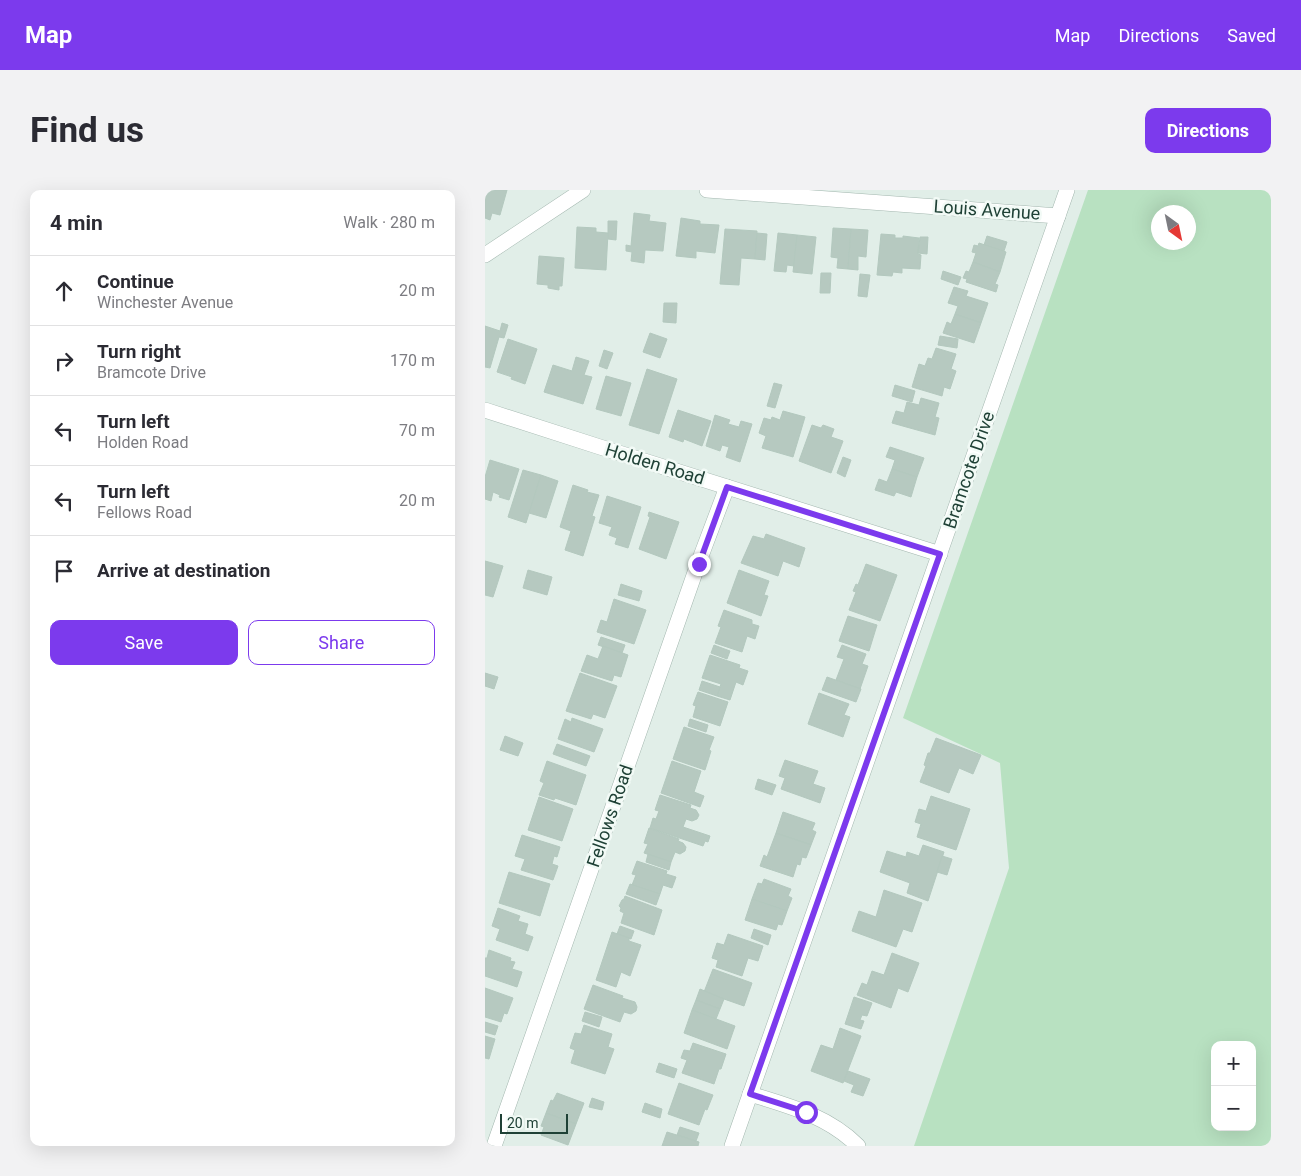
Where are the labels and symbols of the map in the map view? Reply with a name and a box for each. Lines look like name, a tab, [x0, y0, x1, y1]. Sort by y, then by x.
street label: Louis Avenue	[933, 195, 1041, 224]
north arrow	[1151, 205, 1196, 250]
street label: Bramcote Drive	[939, 408, 998, 531]
street label: Holden Road	[603, 438, 707, 489]
route end	[688, 553, 711, 576]
street label: Fellows Road	[582, 762, 637, 870]
route start	[795, 1101, 818, 1124]
scale bar	[500, 1111, 567, 1134]

